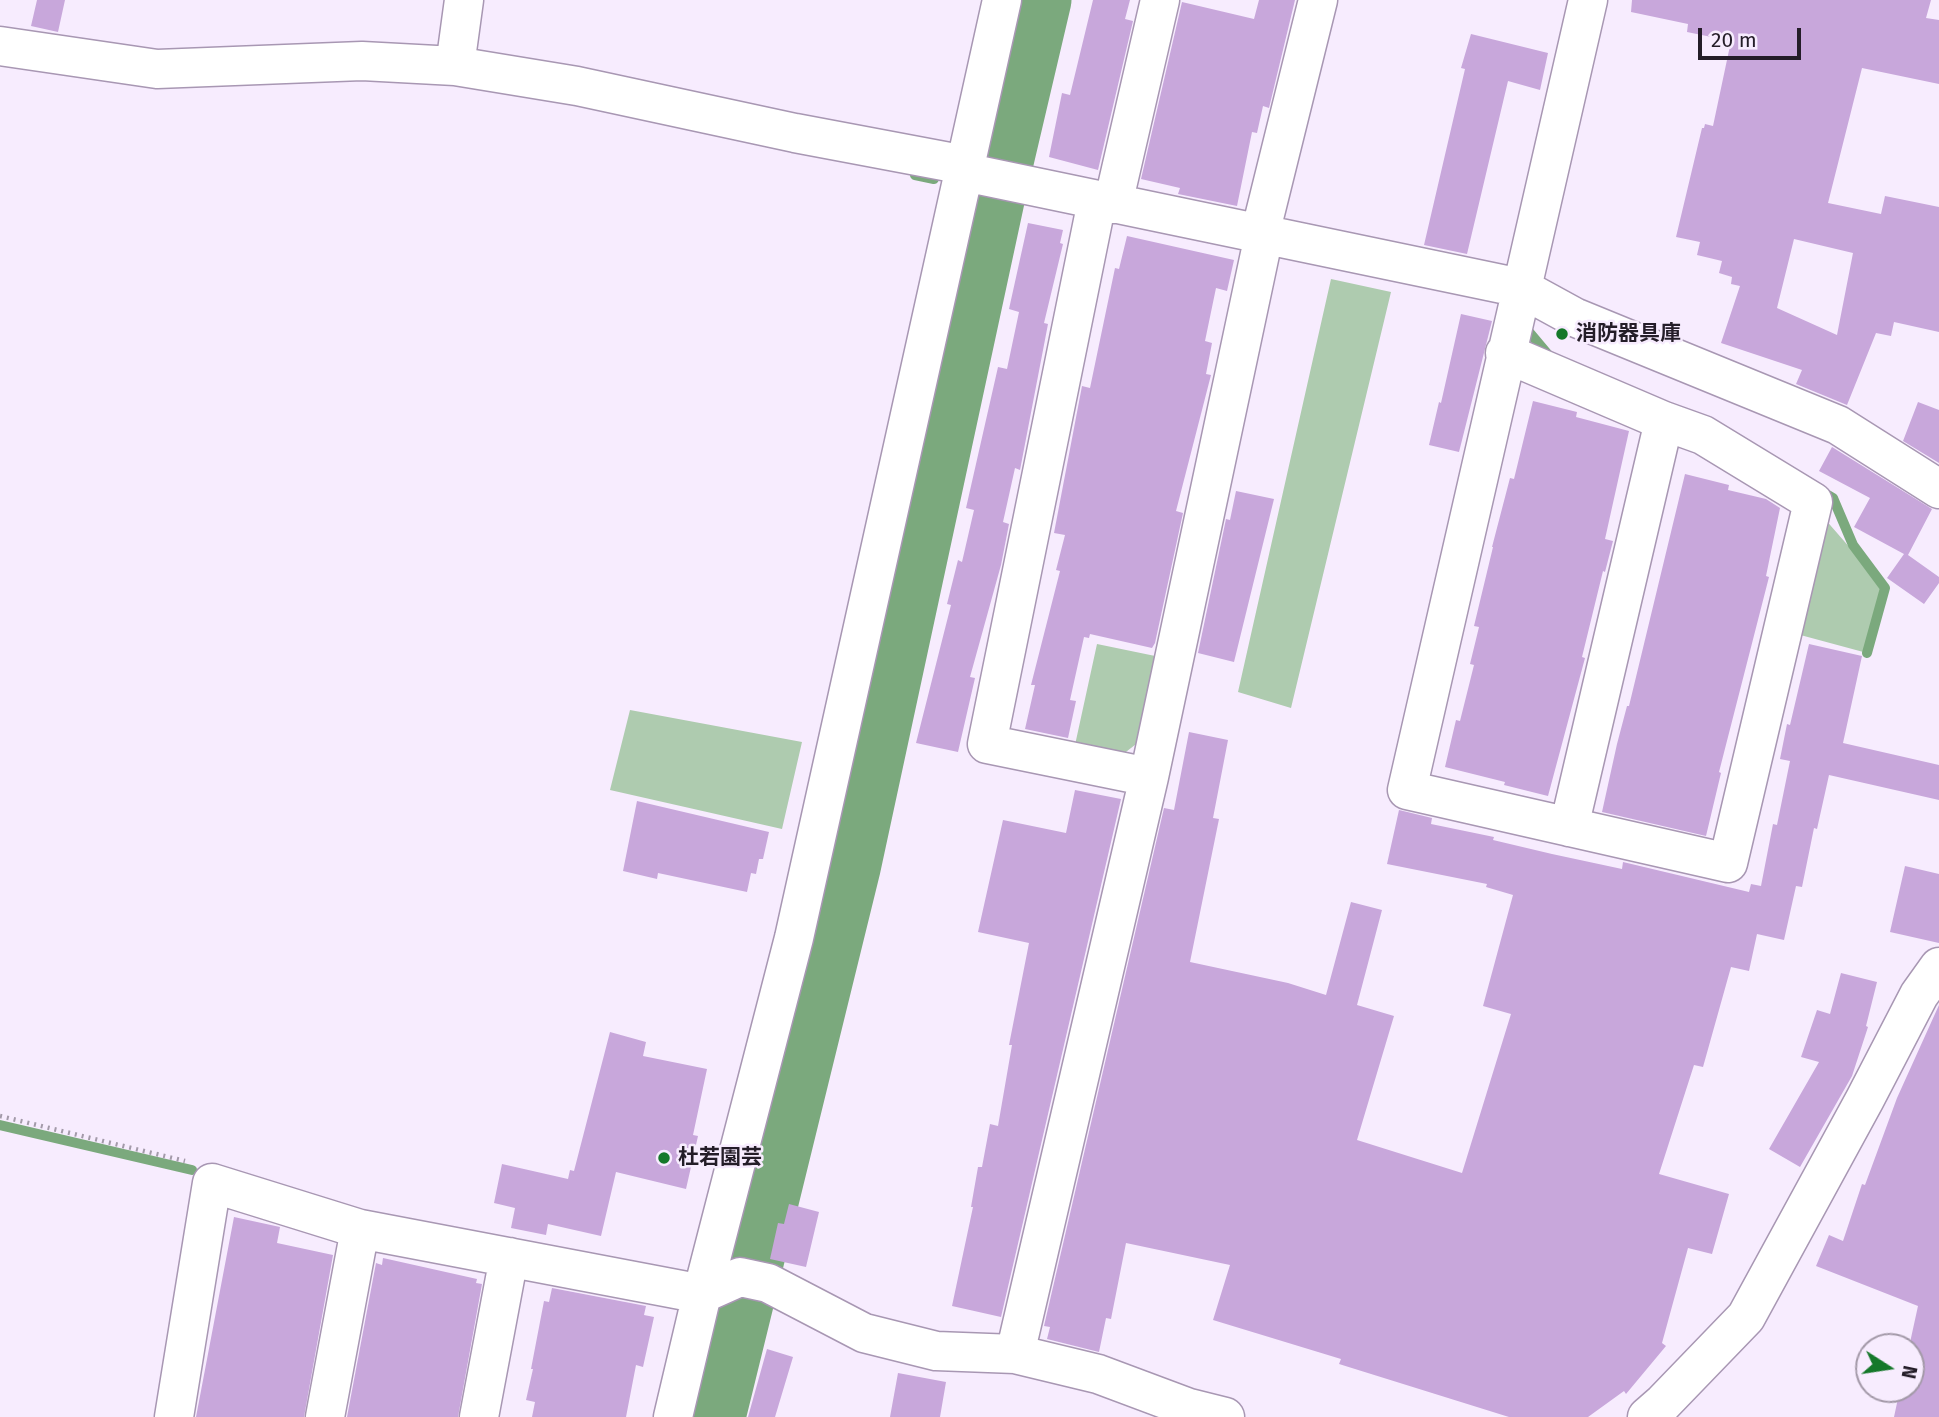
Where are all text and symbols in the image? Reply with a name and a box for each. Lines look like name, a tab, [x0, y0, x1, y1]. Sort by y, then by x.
scale bar	[1701, 14, 1804, 58]
text: 20 m	[1711, 27, 1757, 53]
place label: 消防器具庫	[1576, 321, 1681, 347]
marker: 消防器具庫	[1554, 326, 1570, 342]
place label: 杜若園芸	[678, 1145, 762, 1171]
marker: 杜若園芸	[656, 1150, 672, 1166]
north arrow	[1855, 1333, 1925, 1403]
text: N	[1897, 1363, 1922, 1381]

